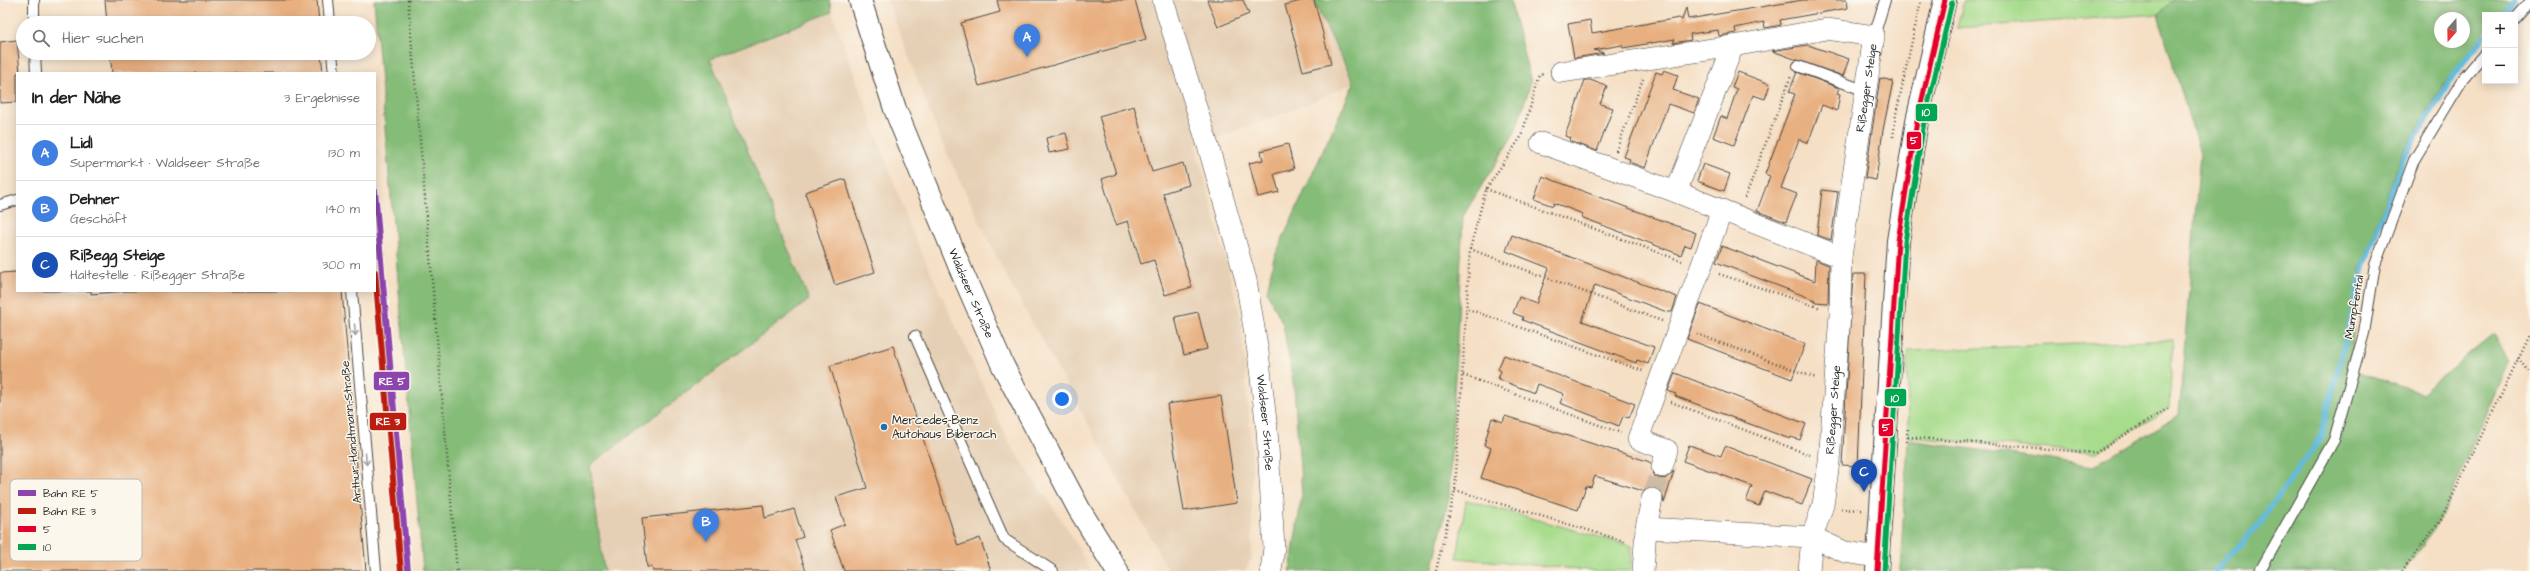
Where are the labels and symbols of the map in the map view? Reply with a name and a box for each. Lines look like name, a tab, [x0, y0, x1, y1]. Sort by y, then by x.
north arrow	[2434, 12, 2470, 48]
pin: A	[1014, 24, 1040, 57]
street label: Rißegger Steige	[1852, 42, 1882, 133]
line badge: 10	[1915, 103, 1938, 122]
text: 10	[1922, 105, 1930, 120]
line badge: 5	[1906, 131, 1922, 150]
text: 5	[1910, 133, 1918, 148]
street label: Waldseer Straße	[944, 246, 998, 342]
street label: Mumpfental	[2341, 274, 2368, 340]
one-way arrow	[352, 323, 359, 336]
street label: Arthur-Handtmann-Straße	[337, 359, 366, 504]
street label: Rißegger Steige	[1822, 364, 1846, 455]
line badge: RE 5	[373, 371, 410, 391]
text: RE 5	[379, 374, 405, 389]
street label: Waldseer Straße	[1252, 374, 1277, 472]
line badge: 10	[1884, 388, 1907, 407]
your location	[1052, 389, 1072, 409]
text: 10	[1891, 391, 1899, 406]
line badge: RE 3	[369, 412, 407, 431]
place label: Mercedes-Benz Autohaus Biberach	[892, 412, 996, 443]
text: RE 3	[376, 414, 401, 429]
line badge: 5	[1878, 418, 1894, 437]
text: 5	[1882, 420, 1890, 435]
marker: Mercedes-Benz Autohaus Biberach	[879, 422, 889, 432]
one-way arrow	[363, 452, 370, 465]
pin: C	[1851, 459, 1877, 492]
legend	[10, 479, 142, 561]
text: Bahn RE 5	[43, 486, 99, 501]
text: Bahn RE 3	[43, 504, 97, 519]
pin: B	[693, 509, 719, 542]
text: 5	[43, 522, 51, 537]
text: 10	[43, 540, 51, 555]

